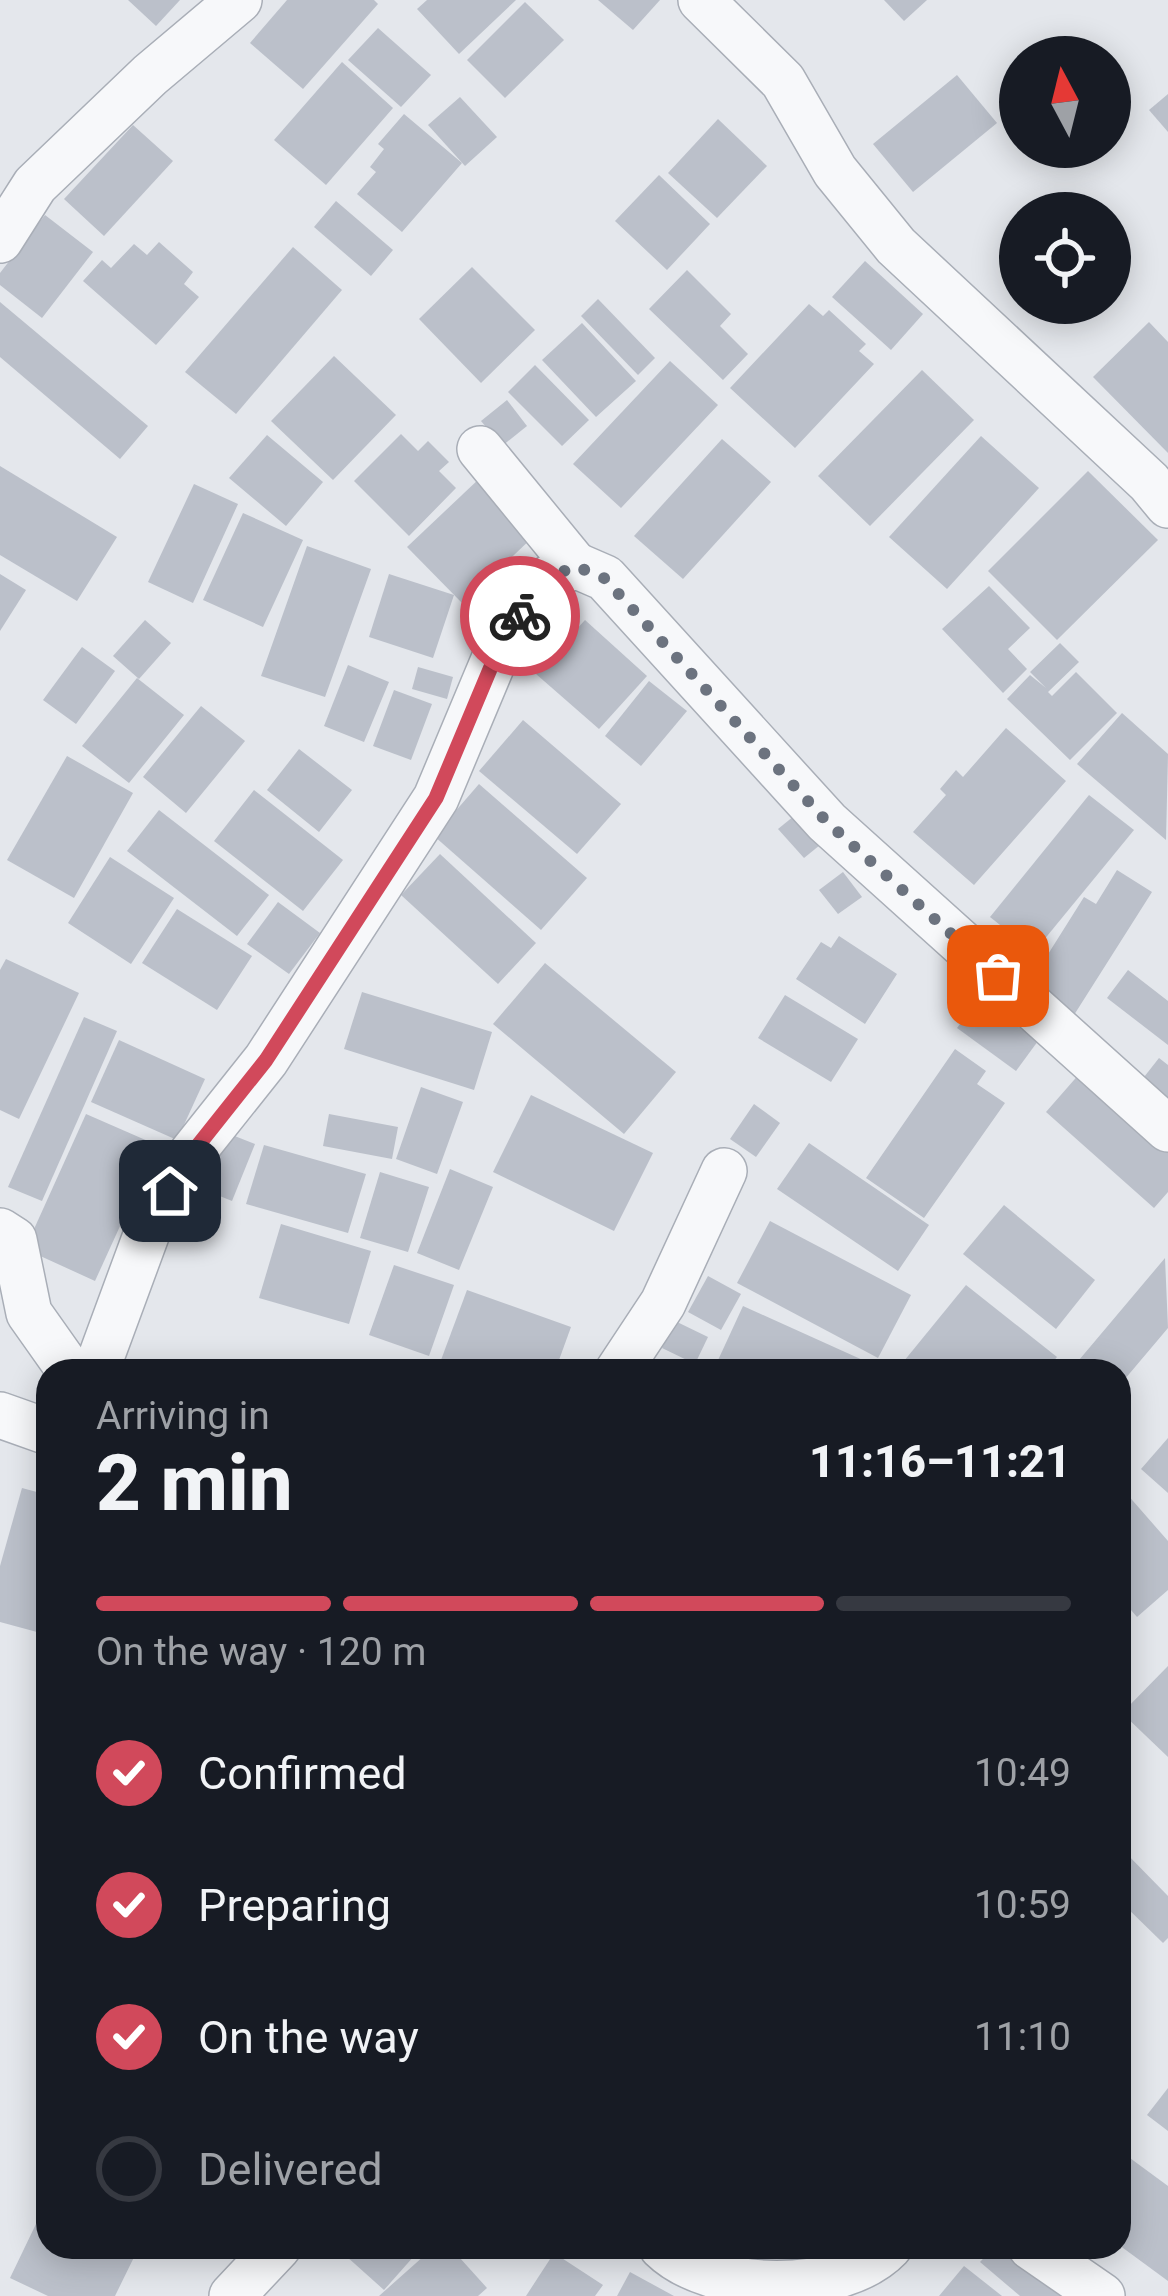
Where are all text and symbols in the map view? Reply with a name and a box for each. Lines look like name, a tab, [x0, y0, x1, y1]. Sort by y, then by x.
north arrow	[999, 36, 1131, 168]
map controls	[999, 36, 1131, 324]
button: locate	[999, 192, 1131, 324]
courier	[460, 556, 580, 676]
icon: bike	[487, 583, 553, 649]
pin	[947, 925, 1049, 1027]
icon: bag	[965, 943, 1031, 1009]
pin	[119, 1140, 221, 1242]
icon: home	[137, 1158, 203, 1224]
text: Arriving in	[96, 1393, 270, 1439]
text: 11:16–11:21	[809, 1435, 1071, 1488]
text: 2 min	[96, 1438, 293, 1529]
text: On the way · 120 m	[96, 1629, 427, 1675]
icon: check	[96, 1740, 162, 1806]
text: Confirmed	[198, 1747, 407, 1800]
text: 10:49	[974, 1750, 1071, 1796]
icon: check	[96, 1872, 162, 1938]
text: Preparing	[198, 1879, 391, 1932]
text: 10:59	[974, 1882, 1071, 1928]
icon: check	[96, 2004, 162, 2070]
text: On the way	[198, 2011, 419, 2064]
text: 11:10	[974, 2014, 1071, 2060]
text: Delivered	[198, 2143, 383, 2196]

